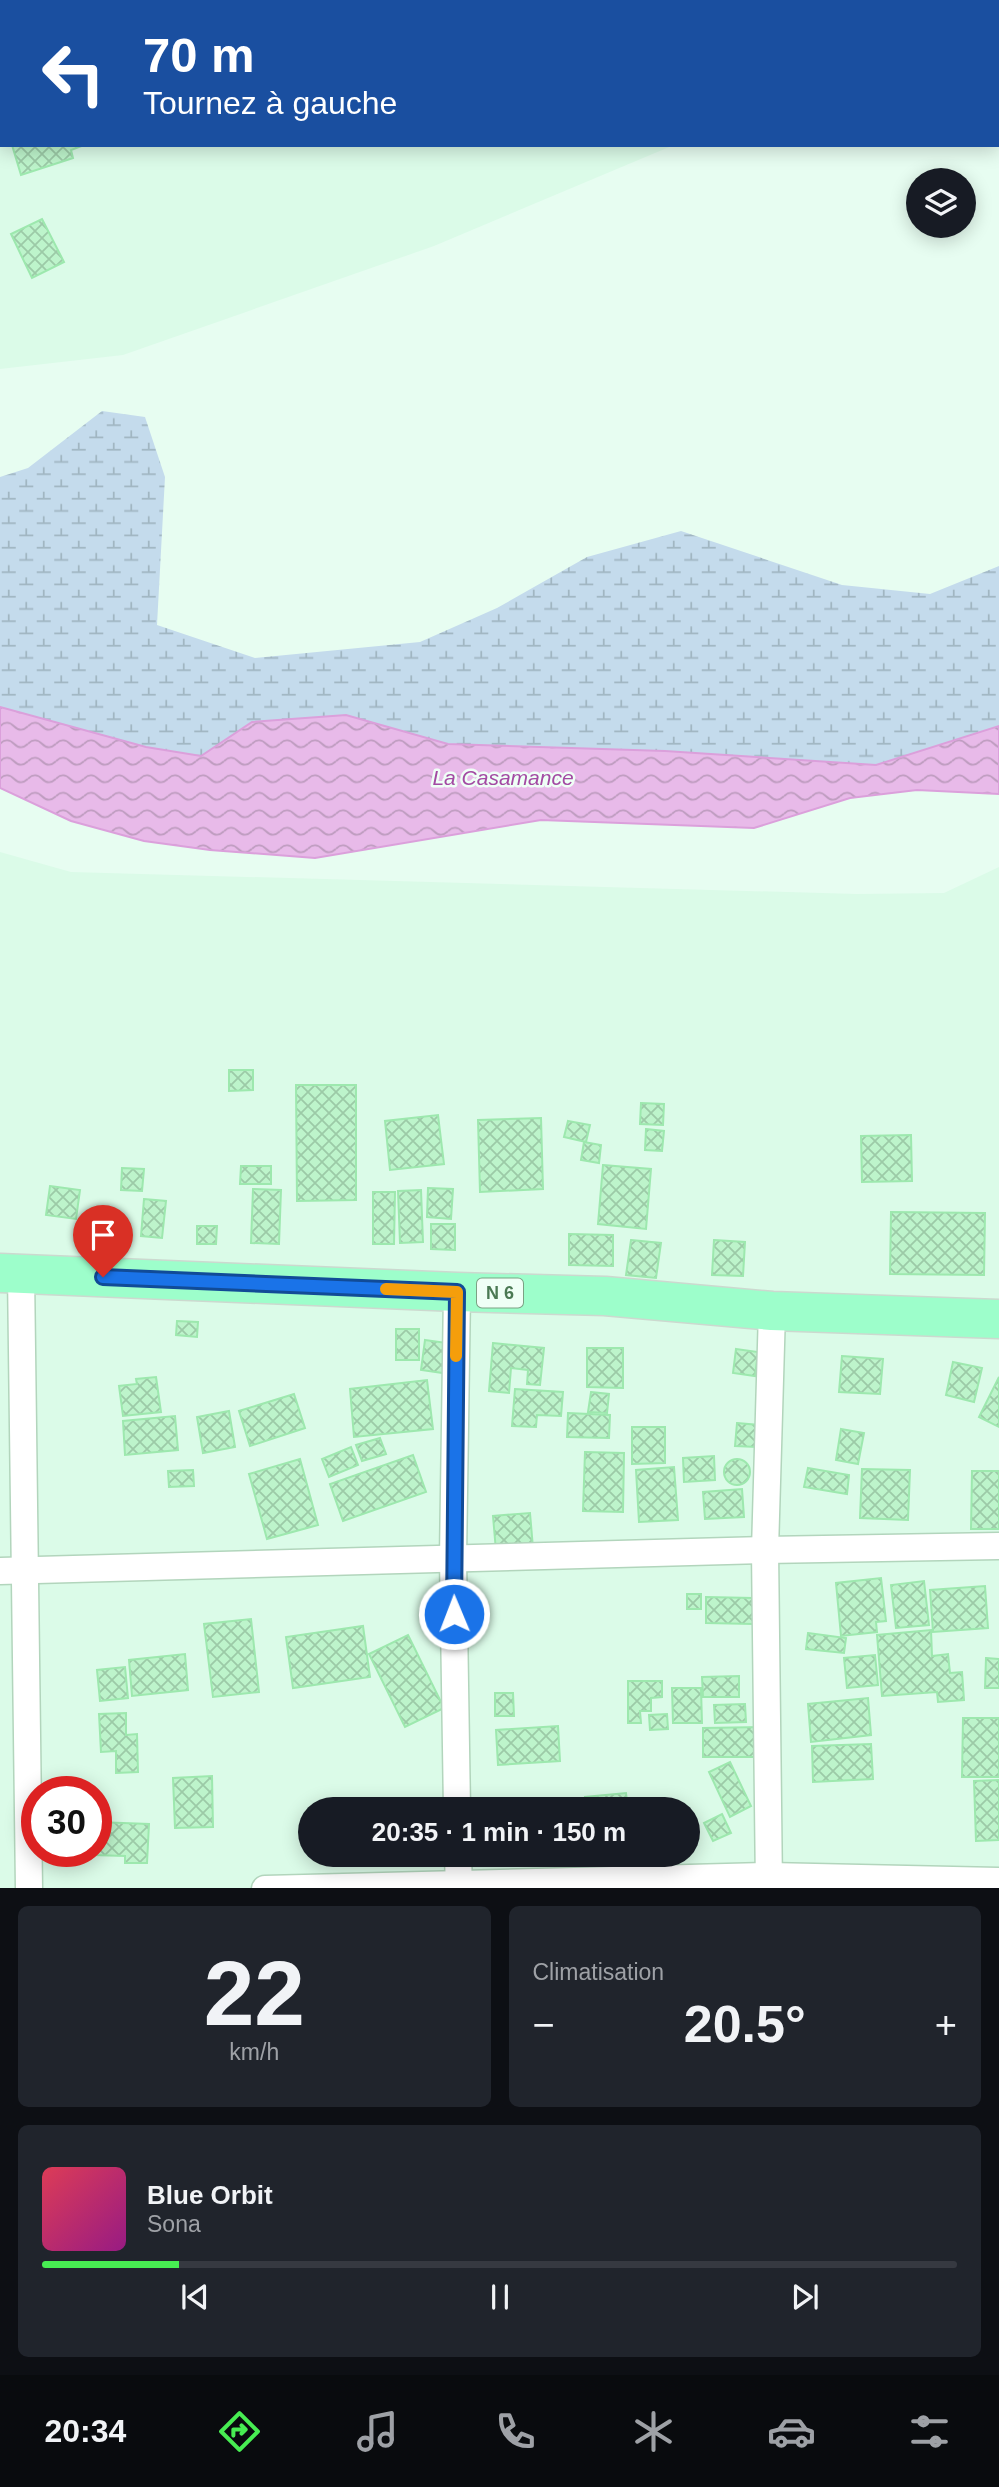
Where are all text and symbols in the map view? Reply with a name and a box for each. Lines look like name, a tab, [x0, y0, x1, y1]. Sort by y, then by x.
icon: left	[28, 28, 119, 119]
text: 70 m	[143, 28, 255, 82]
text: Tournez à gauche	[143, 85, 397, 121]
map controls	[906, 168, 976, 238]
button: layers	[906, 168, 976, 238]
water label: La Casamance	[432, 766, 574, 789]
pin	[73, 1205, 133, 1277]
icon: arrive	[84, 1216, 122, 1254]
road number: N 6	[477, 1278, 523, 1308]
position arrow	[417, 1577, 491, 1651]
speed limit sign: 30	[21, 1776, 112, 1867]
text: 20:35 · 1 min · 150 m	[372, 1817, 626, 1847]
text: 22	[204, 1943, 305, 2044]
text: Climatisation	[533, 1959, 664, 1985]
text: 20.5°	[684, 1995, 806, 2053]
text: −	[533, 2004, 555, 2046]
text: +	[935, 2004, 957, 2046]
text: km/h	[229, 2039, 279, 2065]
text: Blue Orbit	[147, 2180, 273, 2210]
text: Sona	[147, 2211, 201, 2237]
icon: previous	[176, 2278, 214, 2316]
icon: pause	[481, 2278, 519, 2316]
icon: next	[786, 2278, 824, 2316]
icon: directions	[215, 2407, 264, 2456]
icon: music	[353, 2407, 402, 2456]
icon: phone	[491, 2407, 540, 2456]
icon: climate	[629, 2407, 678, 2456]
icon: car	[767, 2407, 816, 2456]
icon: filters	[905, 2407, 954, 2456]
text: 20:34	[45, 2413, 126, 2449]

